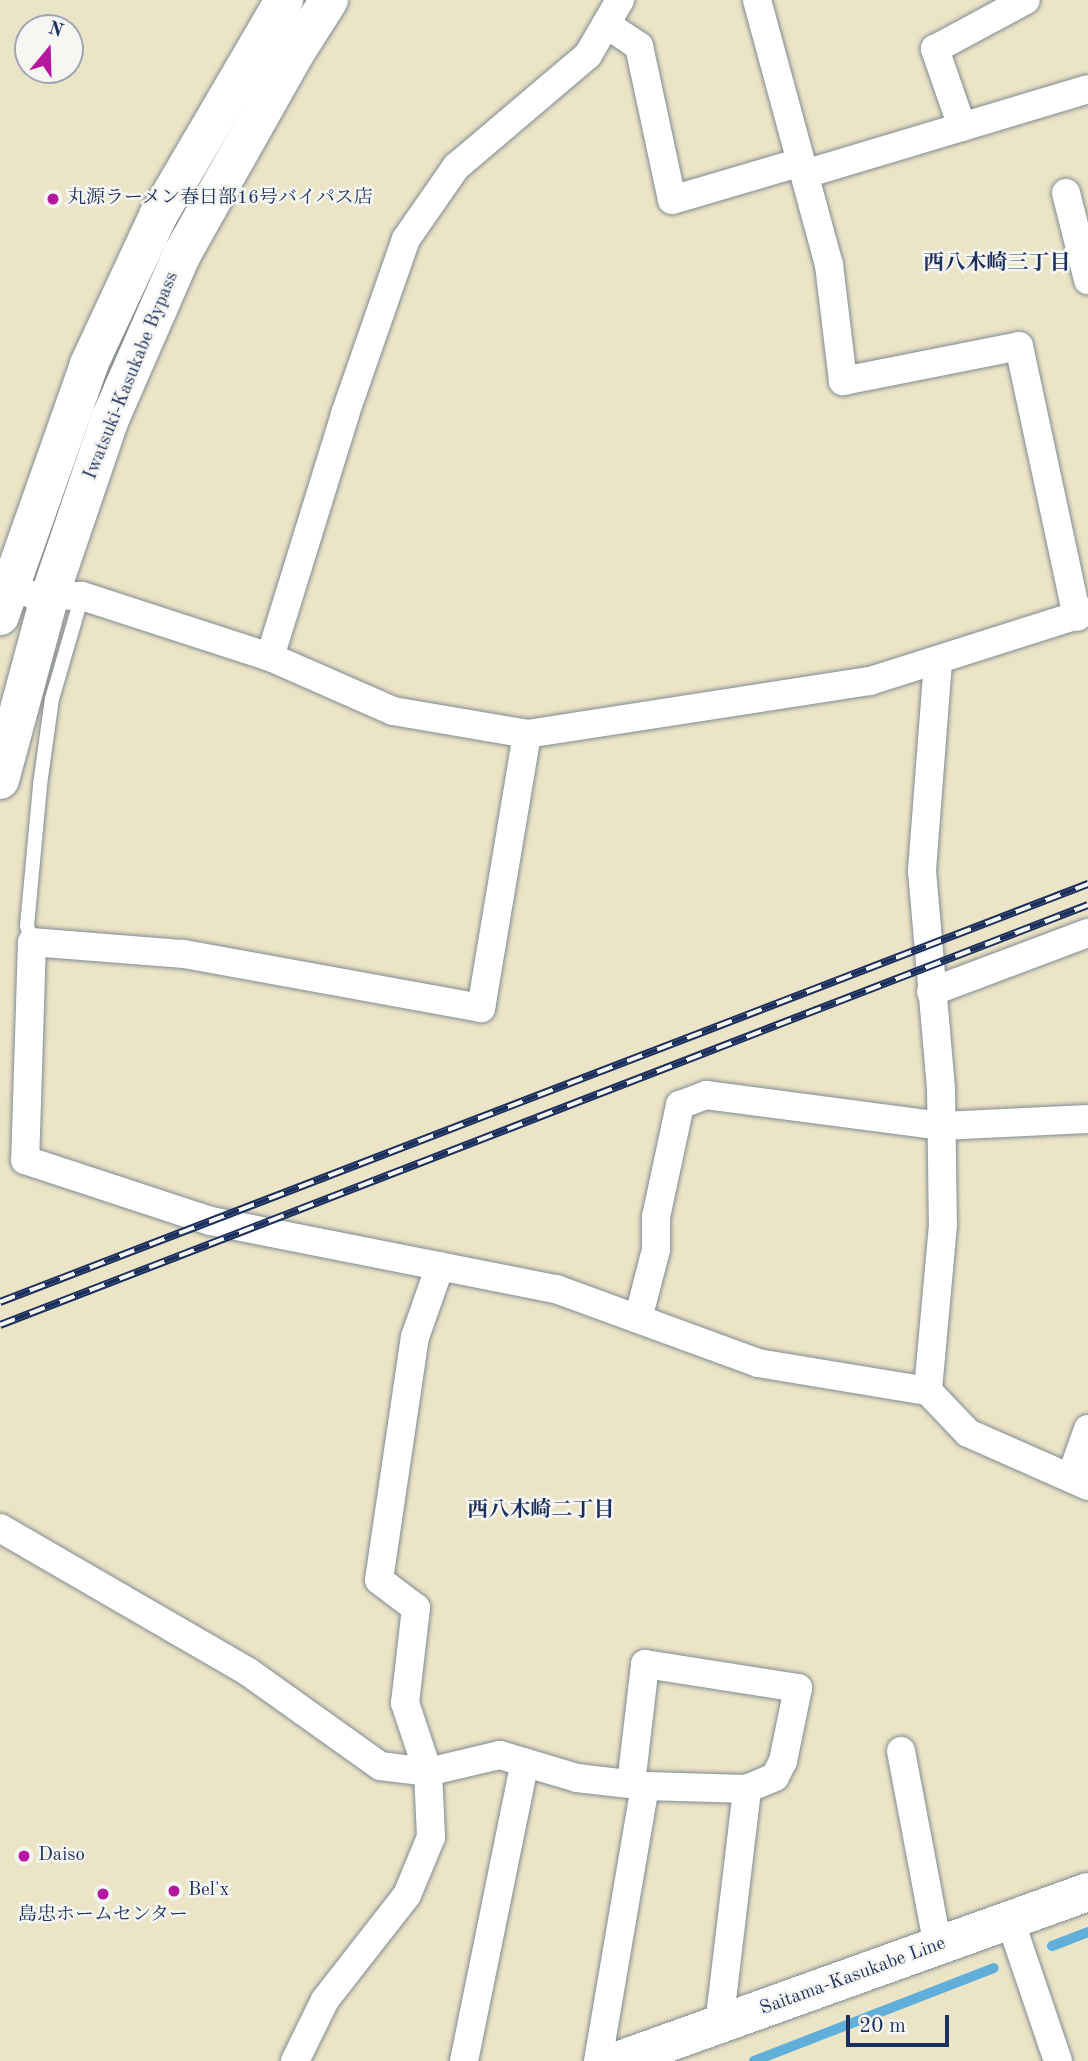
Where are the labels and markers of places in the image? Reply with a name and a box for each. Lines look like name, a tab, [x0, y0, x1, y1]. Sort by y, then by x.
place label: 丸源ラーメン春日部16号バイパス店	[67, 188, 374, 210]
marker: 丸源ラーメン春日部16号バイパス店	[45, 191, 61, 207]
place label: Daiso	[38, 1845, 85, 1867]
marker: Daiso	[16, 1848, 32, 1864]
place label: Bel'x	[188, 1880, 229, 1902]
marker: Bel'x	[166, 1883, 182, 1899]
marker: 島忠ホームセンター	[95, 1886, 111, 1902]
place label: 島忠ホームセンター	[18, 1905, 188, 1927]

